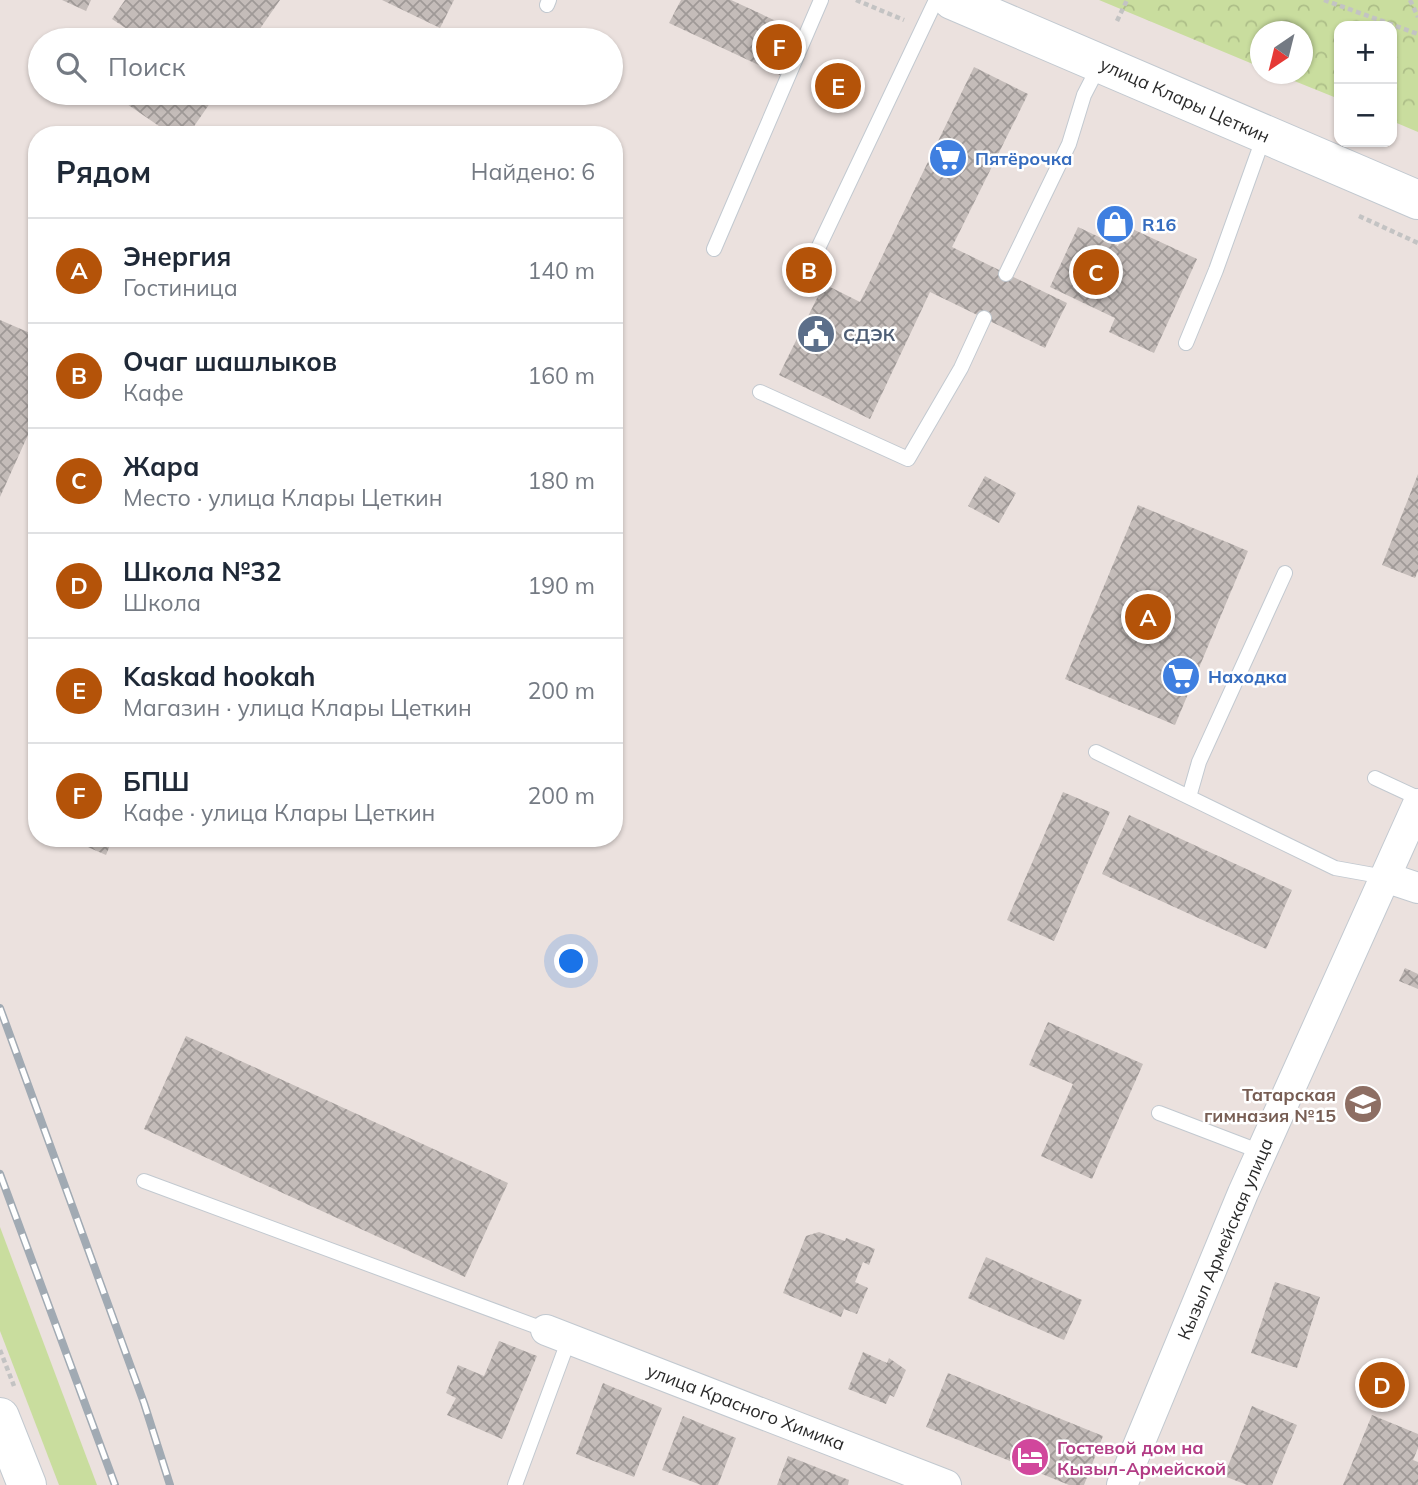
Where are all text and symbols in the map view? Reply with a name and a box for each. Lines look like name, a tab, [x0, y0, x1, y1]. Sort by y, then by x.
pin: F	[756, 21, 802, 73]
north arrow	[1250, 21, 1313, 84]
map controls	[1334, 21, 1397, 147]
button: +	[1334, 21, 1397, 84]
search box	[28, 28, 623, 105]
icon: search	[52, 48, 90, 86]
text: Поиск	[108, 50, 186, 83]
street label: улица Клары Цеткин	[1097, 52, 1273, 148]
pin: E	[815, 60, 861, 112]
button: −	[1334, 84, 1397, 147]
supermarket icon: Пятёрочка	[927, 137, 969, 179]
place label: Пятёрочка	[975, 147, 1072, 170]
text: Рядом	[56, 153, 151, 191]
text: Найдено: 6	[471, 157, 595, 186]
shop icon: R16	[1094, 203, 1136, 245]
place label: R16	[1142, 213, 1176, 236]
text: Энергия	[123, 240, 231, 273]
pin: B	[786, 244, 832, 296]
pin: C	[1073, 246, 1119, 298]
text: A	[70, 256, 88, 285]
text: 140 m	[527, 256, 595, 285]
text: Гостиница	[123, 273, 238, 302]
public building icon: СДЭК	[795, 313, 837, 355]
place label: СДЭК	[843, 323, 896, 346]
text: Очаг шашлыков	[123, 345, 337, 378]
text: B	[71, 361, 87, 390]
text: 160 m	[527, 361, 595, 390]
text: Кафе	[123, 378, 184, 407]
text: Жара	[123, 450, 200, 483]
text: C	[71, 466, 87, 495]
text: 180 m	[527, 466, 595, 495]
text: Место · улица Клары Цеткин	[123, 483, 443, 512]
text: Школа №32	[123, 555, 282, 588]
text: D	[70, 571, 88, 600]
text: 190 m	[527, 571, 595, 600]
text: Школа	[123, 588, 201, 617]
pin: A	[1125, 591, 1171, 643]
supermarket icon: Находка	[1160, 655, 1202, 697]
text: Kaskad hookah	[123, 660, 316, 693]
place label: Находка	[1208, 665, 1287, 688]
text: E	[72, 676, 86, 705]
text: 200 m	[527, 676, 595, 705]
text: Магазин · улица Клары Цеткин	[123, 693, 472, 722]
text: БПШ	[123, 765, 190, 798]
text: F	[72, 781, 86, 810]
text: 200 m	[527, 781, 595, 810]
text: Кафе · улица Клары Цеткин	[123, 798, 435, 827]
your location	[554, 944, 588, 978]
place label: Татарская гимназия №15	[1204, 1083, 1336, 1127]
school or university icon: Татарская гимназия №15	[1342, 1083, 1384, 1125]
street label: Кызыл Армейская улица	[1172, 1135, 1278, 1343]
street label: улица Красного Химика	[644, 1359, 848, 1455]
pin: D	[1359, 1359, 1405, 1411]
hotel icon: Гостевой дом на Кызыл-Армейской	[1009, 1436, 1051, 1478]
place label: Гостевой дом на Кызыл-Армейской	[1057, 1436, 1226, 1480]

